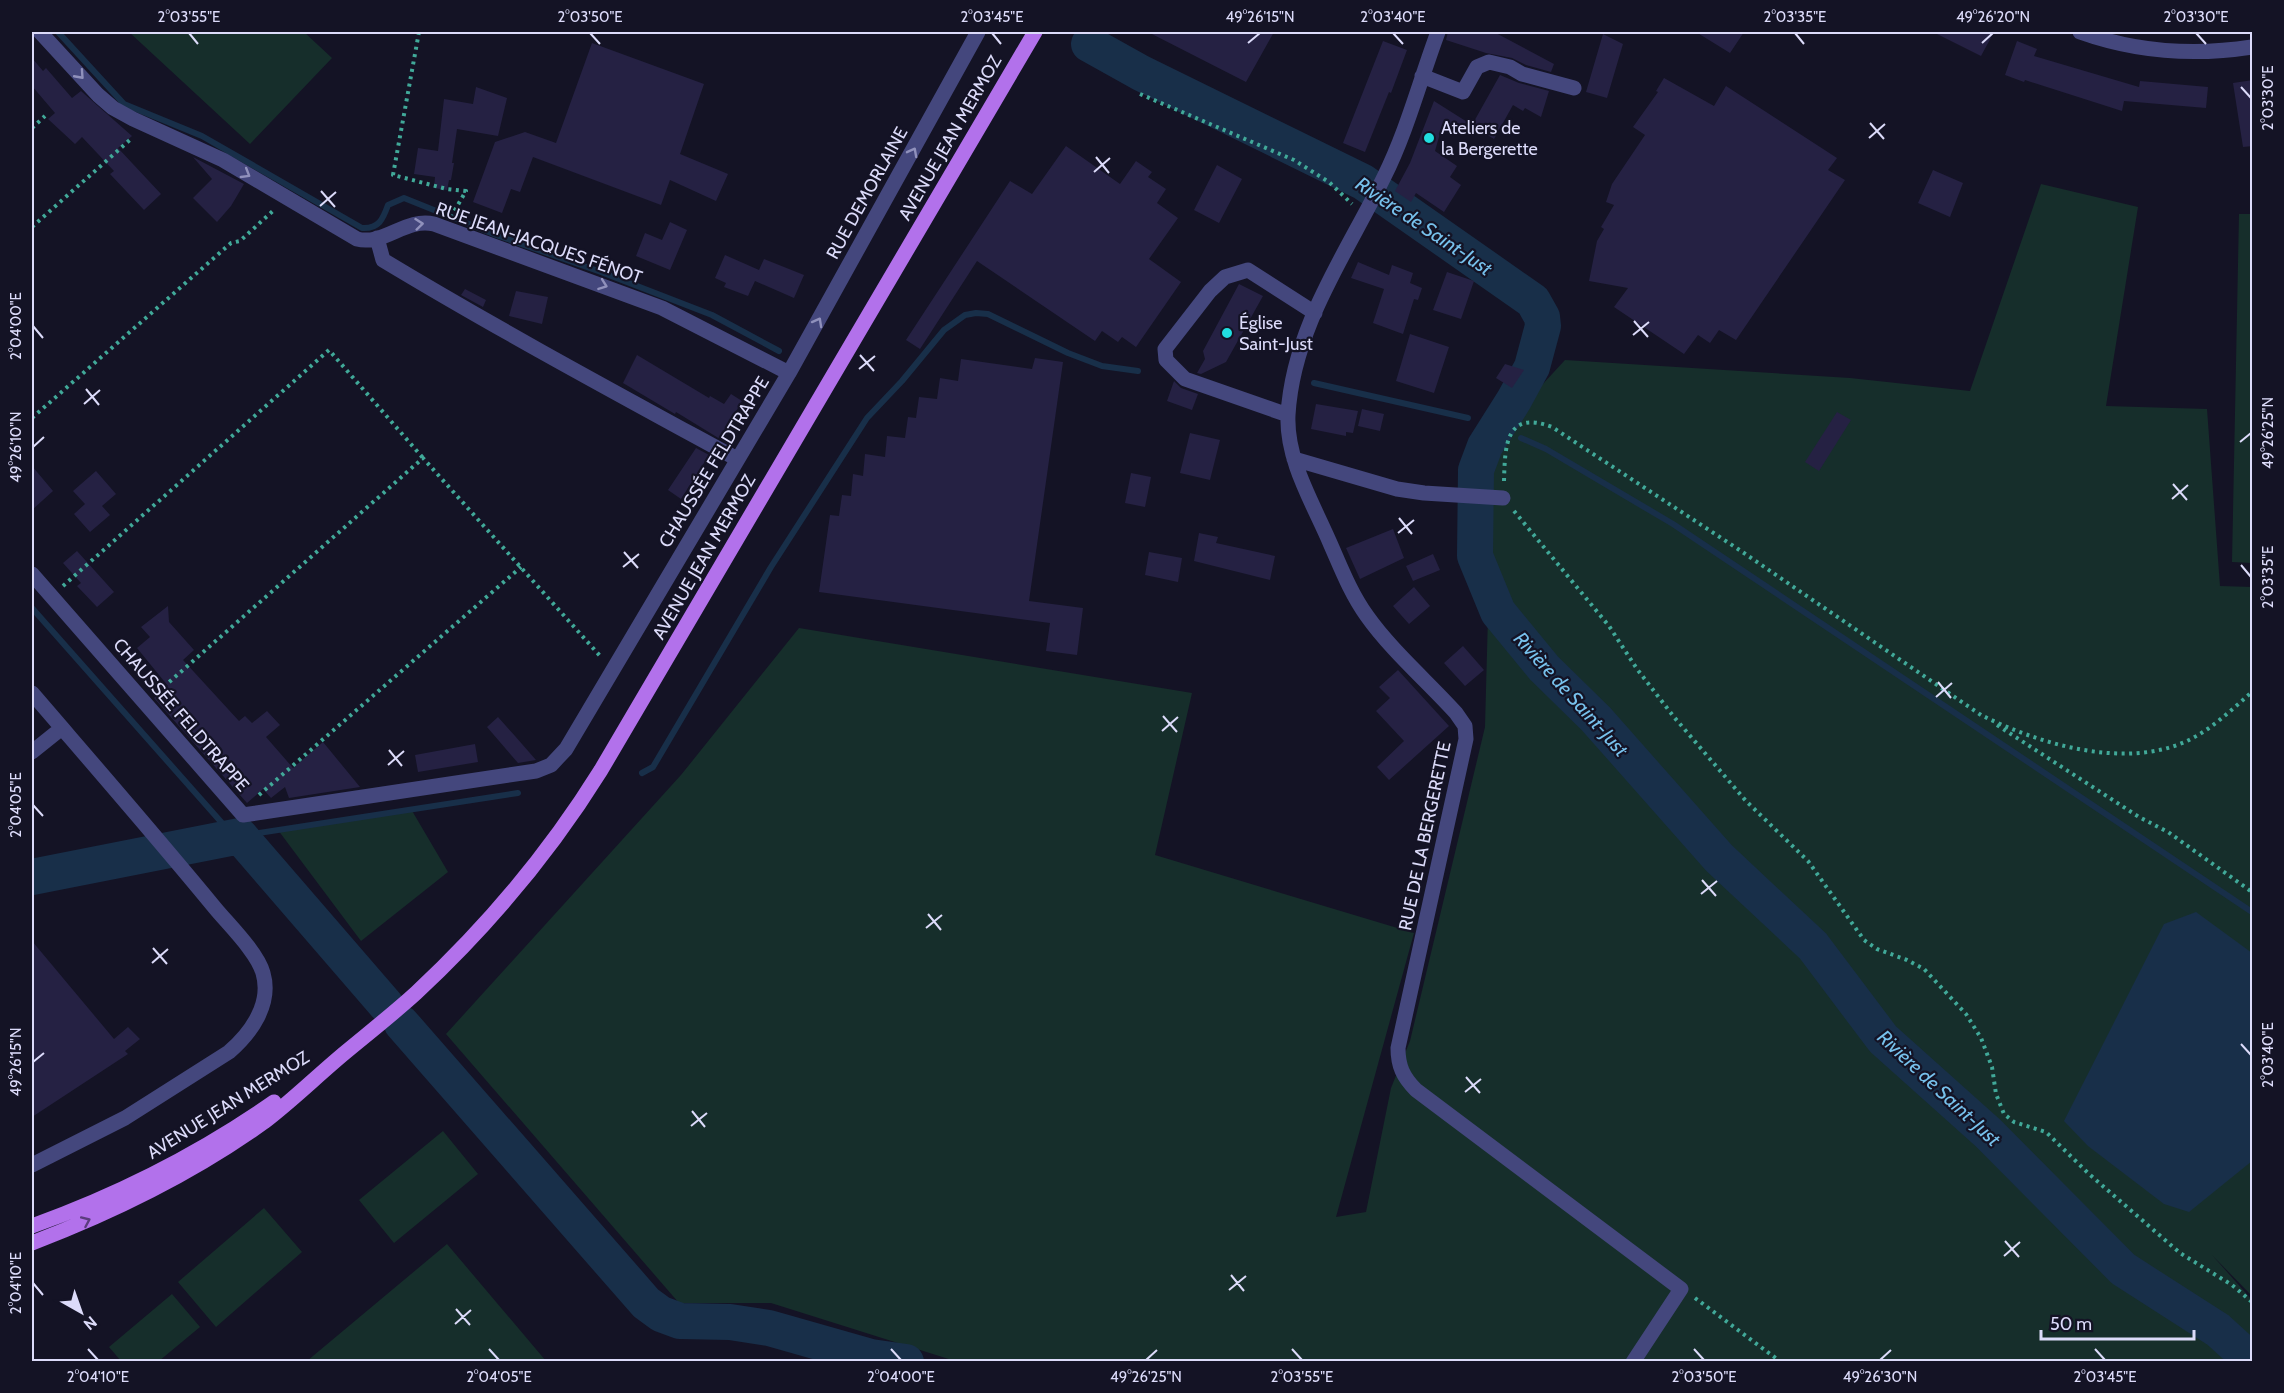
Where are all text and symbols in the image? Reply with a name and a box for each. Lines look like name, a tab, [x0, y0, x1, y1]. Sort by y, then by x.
text: 2°03'55"E	[158, 8, 220, 26]
text: 2°03'50"E	[557, 8, 623, 26]
text: 2°03'45"E	[960, 8, 1024, 26]
text: 49°26'15"N	[1226, 8, 1294, 26]
text: 2°03'40"E	[1360, 8, 1426, 26]
text: 2°03'35"E	[1764, 8, 1826, 26]
text: 49°26'20"N	[1956, 8, 2030, 26]
text: 2°03'30"E	[2163, 8, 2229, 26]
street label: AVENUE JEAN MERMOZ	[894, 52, 1006, 224]
text: 2°03'30"E	[2259, 65, 2277, 131]
one-way arrow	[73, 68, 84, 78]
place label: Ateliers de la Bergerette	[1441, 117, 1538, 160]
street label: RUE DEMORLAINE	[822, 123, 912, 263]
marker: Ateliers de la Bergerette	[1422, 131, 1436, 145]
one-way arrow	[906, 148, 917, 158]
one-way arrow	[239, 166, 250, 178]
water label: Rivière de Saint-Just	[1351, 172, 1498, 281]
street label: RUE JEAN-JACQUES FÉNOT	[433, 197, 645, 289]
one-way arrow	[415, 218, 424, 231]
one-way arrow	[597, 278, 608, 290]
text: 2°04'00"E	[7, 292, 25, 360]
place label: Église Saint-Just	[1239, 312, 1313, 355]
one-way arrow	[811, 318, 822, 328]
marker: Église Saint-Just	[1220, 326, 1234, 340]
street label: CHAUSSÉE FELDTRAPPE	[654, 372, 774, 552]
text: 49°26'25"N	[2259, 397, 2277, 469]
text: 49°26'10"N	[7, 411, 25, 483]
street label: AVENUE JEAN MERMOZ	[648, 471, 760, 643]
text: 2°03'35"E	[2259, 546, 2277, 608]
water label: Rivière de Saint-Just	[1509, 627, 1634, 762]
street label: CHAUSSÉE FELDTRAPPE	[108, 634, 254, 796]
street label: RUE DE LA BERGERETTE	[1394, 739, 1456, 933]
text: 2°04'05"E	[7, 772, 25, 838]
text: 2°03'40"E	[2259, 1022, 2277, 1088]
water label: Rivière de Saint-Just	[1873, 1025, 2006, 1152]
text: 49°26'15"N	[7, 1028, 25, 1096]
street label: AVENUE JEAN MERMOZ	[143, 1046, 313, 1164]
one-way arrow	[79, 1217, 90, 1229]
text: 2°04'10"E	[7, 1252, 25, 1314]
north arrow	[51, 1282, 111, 1342]
scale bar	[2041, 1303, 2194, 1341]
text: N	[80, 1312, 101, 1334]
text: 50 m	[2050, 1313, 2092, 1335]
text: 2°04'10"E	[67, 1368, 129, 1386]
text: 2°04'05"E	[466, 1368, 532, 1386]
text: 2°04'00"E	[867, 1368, 935, 1386]
text: 49°26'25"N	[1110, 1368, 1182, 1386]
text: 2°03'55"E	[1271, 1368, 1333, 1386]
text: 2°03'50"E	[1671, 1368, 1737, 1386]
text: 49°26'30"N	[1843, 1368, 1917, 1386]
text: 2°03'45"E	[2073, 1368, 2137, 1386]

